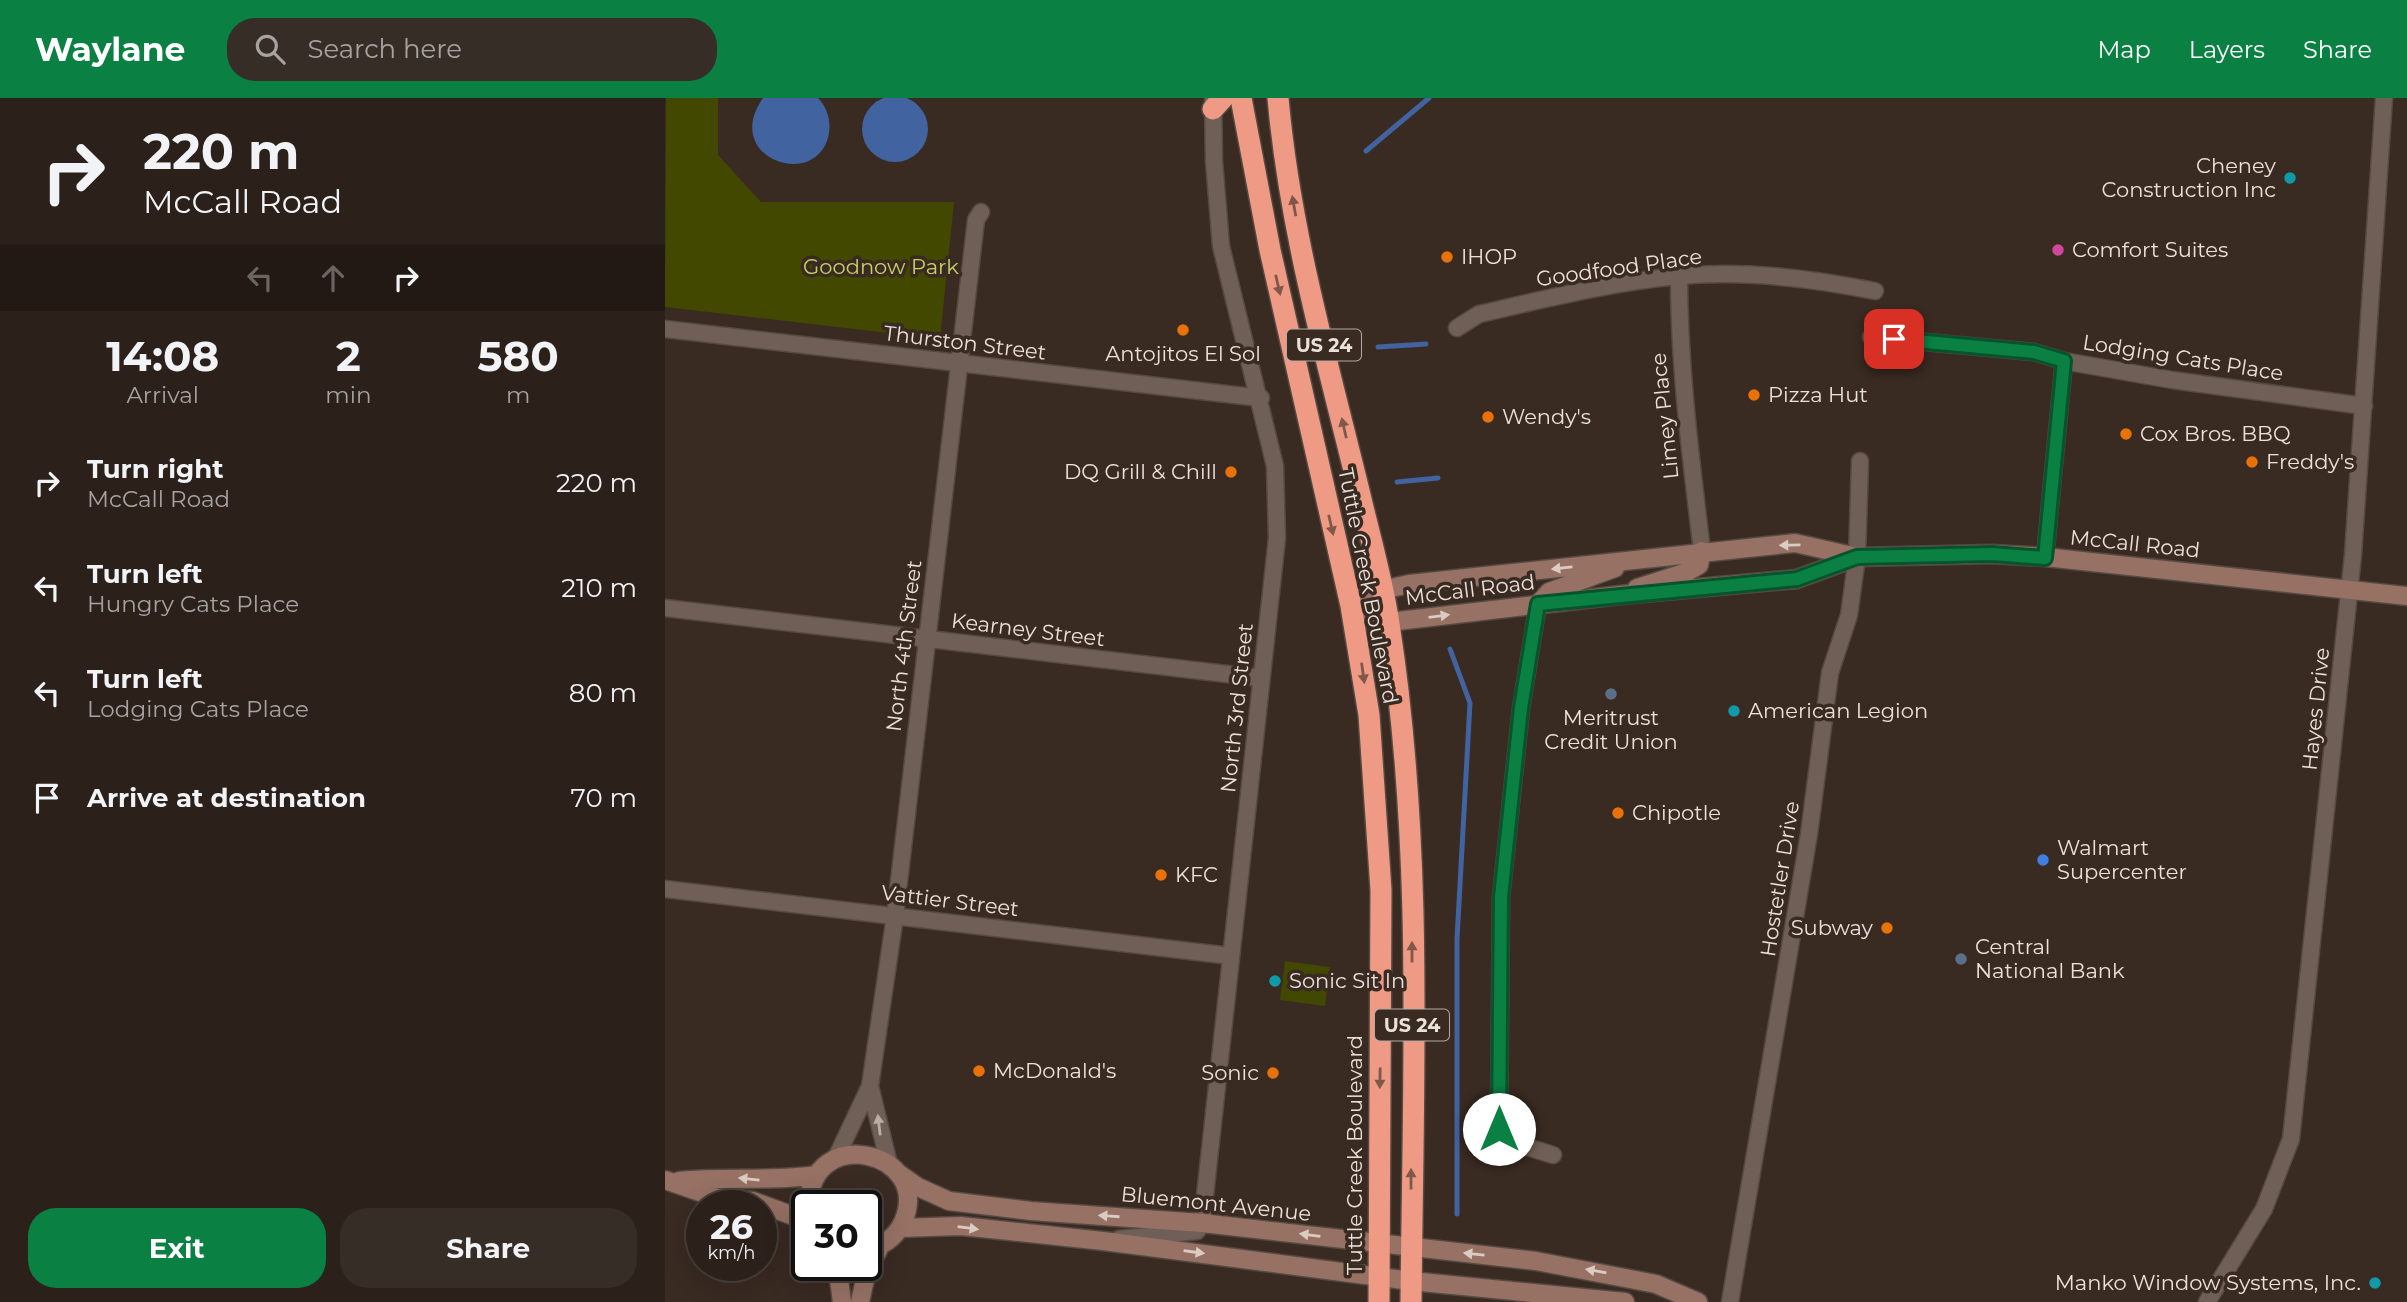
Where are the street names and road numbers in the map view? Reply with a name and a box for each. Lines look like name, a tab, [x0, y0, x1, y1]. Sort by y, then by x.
street label: Goodfood Place	[1534, 243, 1703, 292]
street label: Thurston Street	[882, 320, 1048, 365]
street label: Lodging Cats Place	[2081, 329, 2285, 386]
road number: US 24	[1287, 330, 1361, 360]
street label: Limey Place	[1645, 352, 1684, 481]
street label: Tuttle Creek Boulevard	[1333, 466, 1404, 706]
street label: McCall Road	[2069, 524, 2201, 563]
street label: North 4th Street	[881, 559, 926, 733]
street label: McCall Road	[1404, 569, 1536, 610]
street label: Kearney Street	[950, 608, 1106, 651]
street label: North 3rd Street	[1215, 622, 1258, 794]
street label: Hayes Drive	[2297, 646, 2334, 772]
street label: Hostetler Drive	[1755, 799, 1804, 958]
street label: Vattier Street	[880, 880, 1020, 921]
road number: US 24	[1375, 1009, 1449, 1040]
street label: Tuttle Creek Boulevard	[1342, 1035, 1367, 1275]
street label: Bluemont Avenue	[1120, 1181, 1312, 1226]

